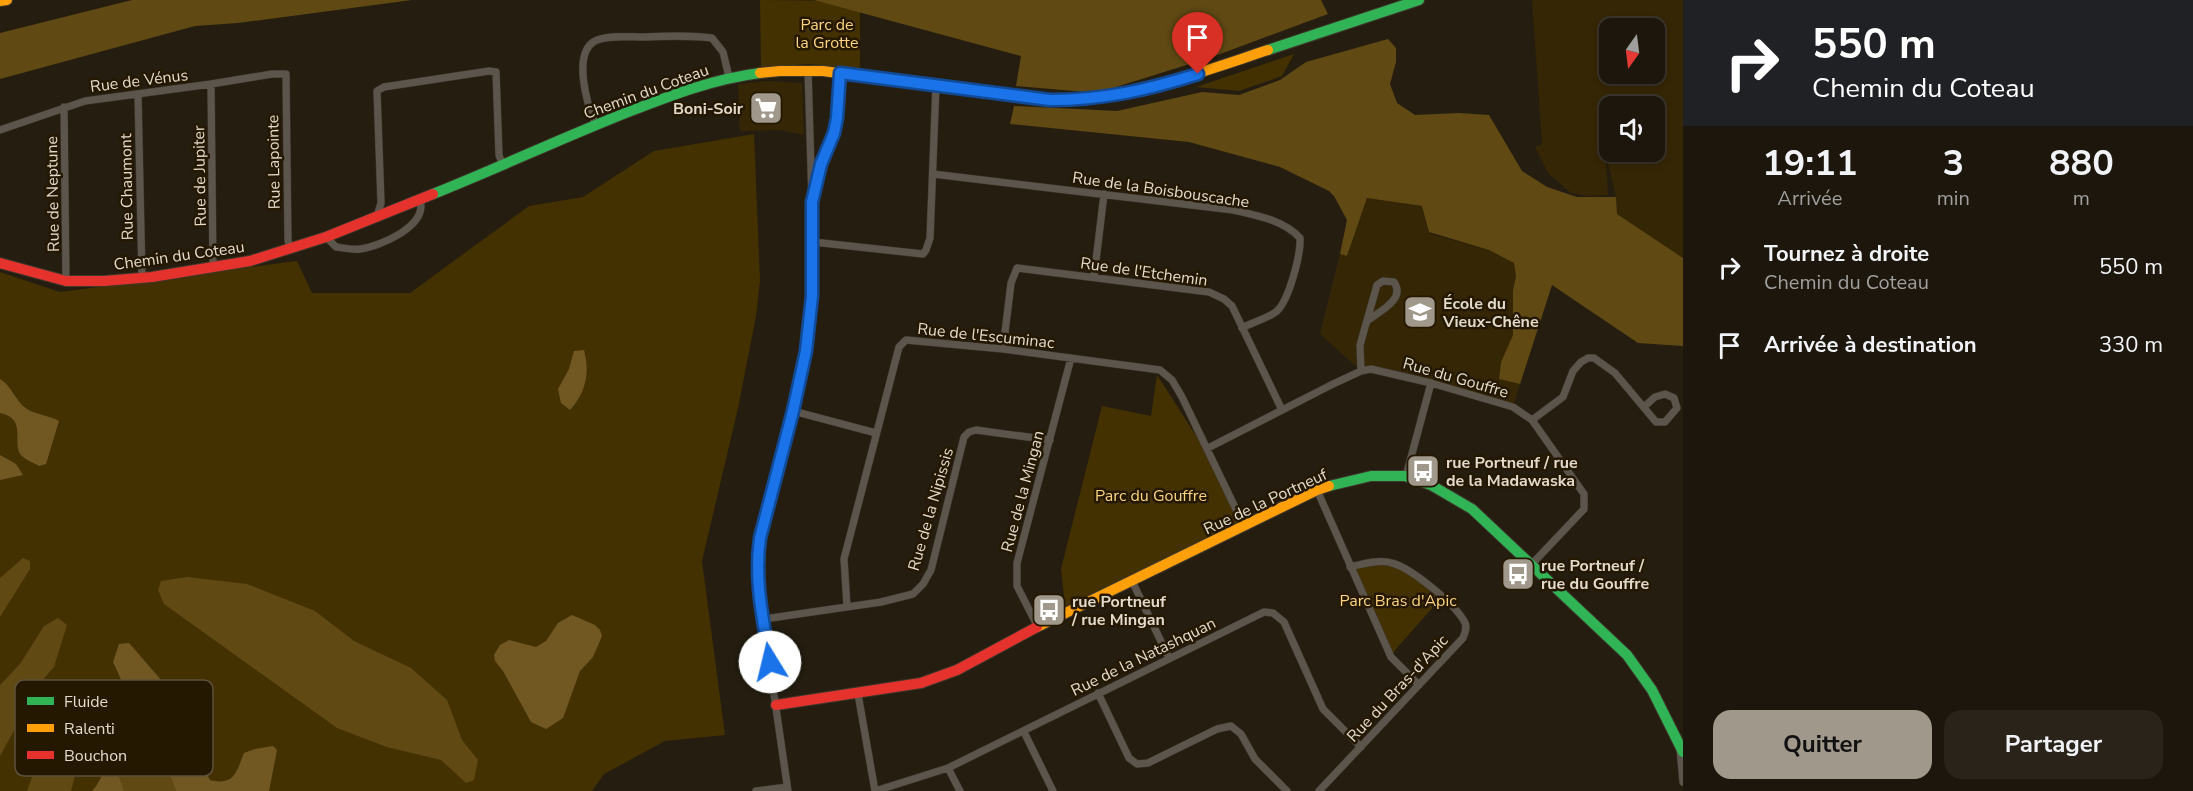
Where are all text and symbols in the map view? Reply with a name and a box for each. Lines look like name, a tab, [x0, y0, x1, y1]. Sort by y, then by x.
pin	[1172, 12, 1223, 74]
park label: Parc de la Grotte	[796, 14, 858, 54]
text: 550 m	[1812, 16, 1936, 73]
north arrow	[1599, 18, 1665, 84]
map controls	[1599, 18, 1665, 162]
icon: arrive	[1181, 21, 1214, 54]
icon: right	[1713, 24, 1791, 102]
street label: Chemin du Coteau	[581, 59, 712, 125]
street label: Rue de Vénus	[89, 64, 189, 98]
text: Chemin du Coteau	[1812, 70, 2035, 107]
supermarket icon: Boni-Soir	[748, 90, 784, 126]
button: sound	[1599, 96, 1665, 162]
place label: Boni-Soir	[673, 98, 744, 120]
street label: Rue Lapointe	[262, 115, 286, 209]
street label: Rue de Jupiter	[188, 125, 212, 227]
street label: Rue Chaumont	[115, 133, 139, 241]
street label: Rue de Neptune	[41, 136, 65, 252]
text: 19:11	[1762, 139, 1858, 188]
text: 3	[1942, 139, 1964, 188]
text: 880	[2049, 139, 2114, 188]
street label: Rue de la Boisbouscache	[1071, 167, 1251, 213]
text: Arrivée	[1777, 185, 1842, 212]
text: min	[1937, 185, 1970, 212]
text: m	[2073, 185, 2090, 212]
street label: Chemin du Coteau	[112, 236, 246, 276]
text: Tournez à droite	[1764, 239, 1929, 269]
icon: right	[1713, 251, 1746, 284]
street label: Rue de l'Etchemin	[1079, 252, 1209, 292]
text: 550 m	[2099, 252, 2163, 282]
text: Chemin du Coteau	[1764, 269, 1929, 296]
place label: École du Vieux-Chêne	[1442, 293, 1539, 333]
school or university icon: École du Vieux-Chêne	[1402, 294, 1438, 330]
street label: Rue de l'Escuminac	[916, 318, 1056, 354]
icon: arrive	[1713, 329, 1746, 362]
text: Arrivée à destination	[1764, 330, 1977, 360]
text: 330 m	[2099, 330, 2163, 360]
street label: Rue du Gouffre	[1400, 352, 1511, 404]
street label: Rue de la Mingan	[996, 428, 1050, 554]
street label: Rue de la Nipissis	[903, 445, 959, 573]
place label: rue Portneuf / rue de la Madawaska	[1446, 452, 1578, 492]
bus stop icon: rue Portneuf / rue de la Madawaska	[1405, 453, 1441, 489]
street label: Rue de la Portneuf	[1200, 463, 1331, 540]
park label: Parc du Gouffre	[1095, 485, 1207, 507]
place label: rue Portneuf / rue du Gouffre	[1541, 555, 1649, 595]
bus stop icon: rue Portneuf / rue du Gouffre	[1500, 556, 1536, 592]
park label: Parc Bras d'Apic	[1339, 590, 1457, 612]
place label: rue Portneuf / rue Mingan	[1071, 591, 1167, 631]
bus stop icon: rue Portneuf / rue Mingan	[1031, 592, 1067, 628]
street label: Rue de la Natashquan	[1067, 612, 1220, 702]
position arrow	[738, 630, 802, 694]
street label: Rue du Bras-d'Apic	[1342, 630, 1454, 747]
legend	[15, 680, 213, 776]
text: Fluide	[64, 691, 108, 713]
button: Quitter	[1713, 710, 1932, 779]
button: Partager	[1944, 710, 2163, 779]
text: Ralenti	[64, 718, 115, 740]
text: Bouchon	[64, 745, 127, 767]

